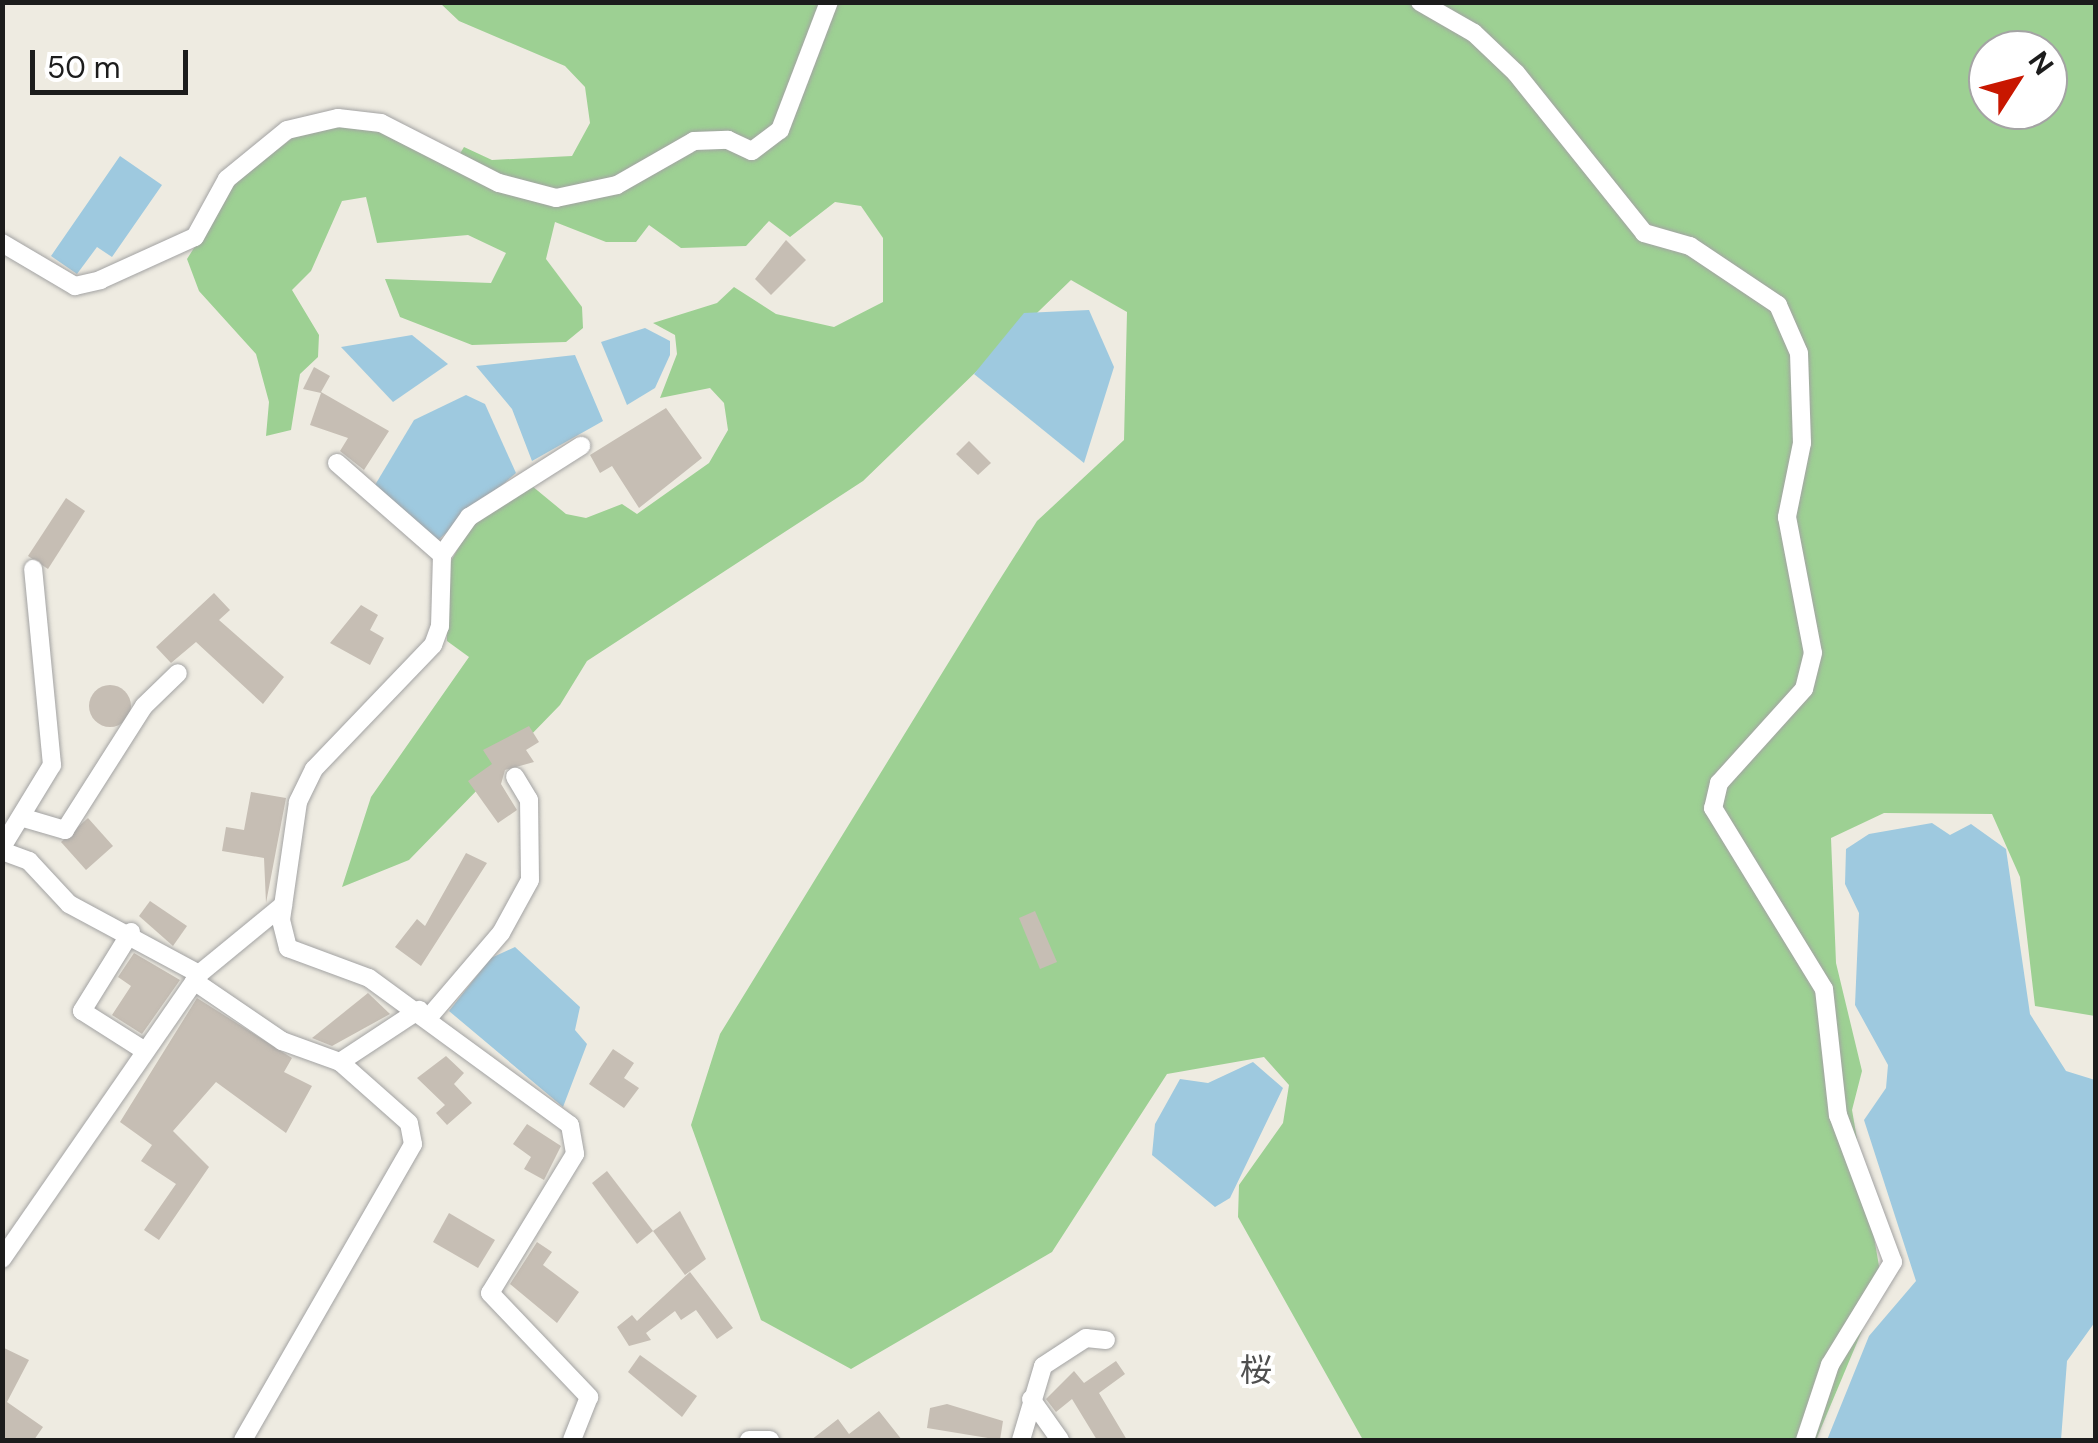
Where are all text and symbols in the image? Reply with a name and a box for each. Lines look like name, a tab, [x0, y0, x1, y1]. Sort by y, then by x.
scale bar	[35, 30, 192, 92]
north arrow	[1968, 30, 2068, 130]
text: N	[2020, 44, 2062, 82]
text: 50 m	[47, 48, 121, 87]
district label: 桜	[1240, 1351, 1272, 1389]

